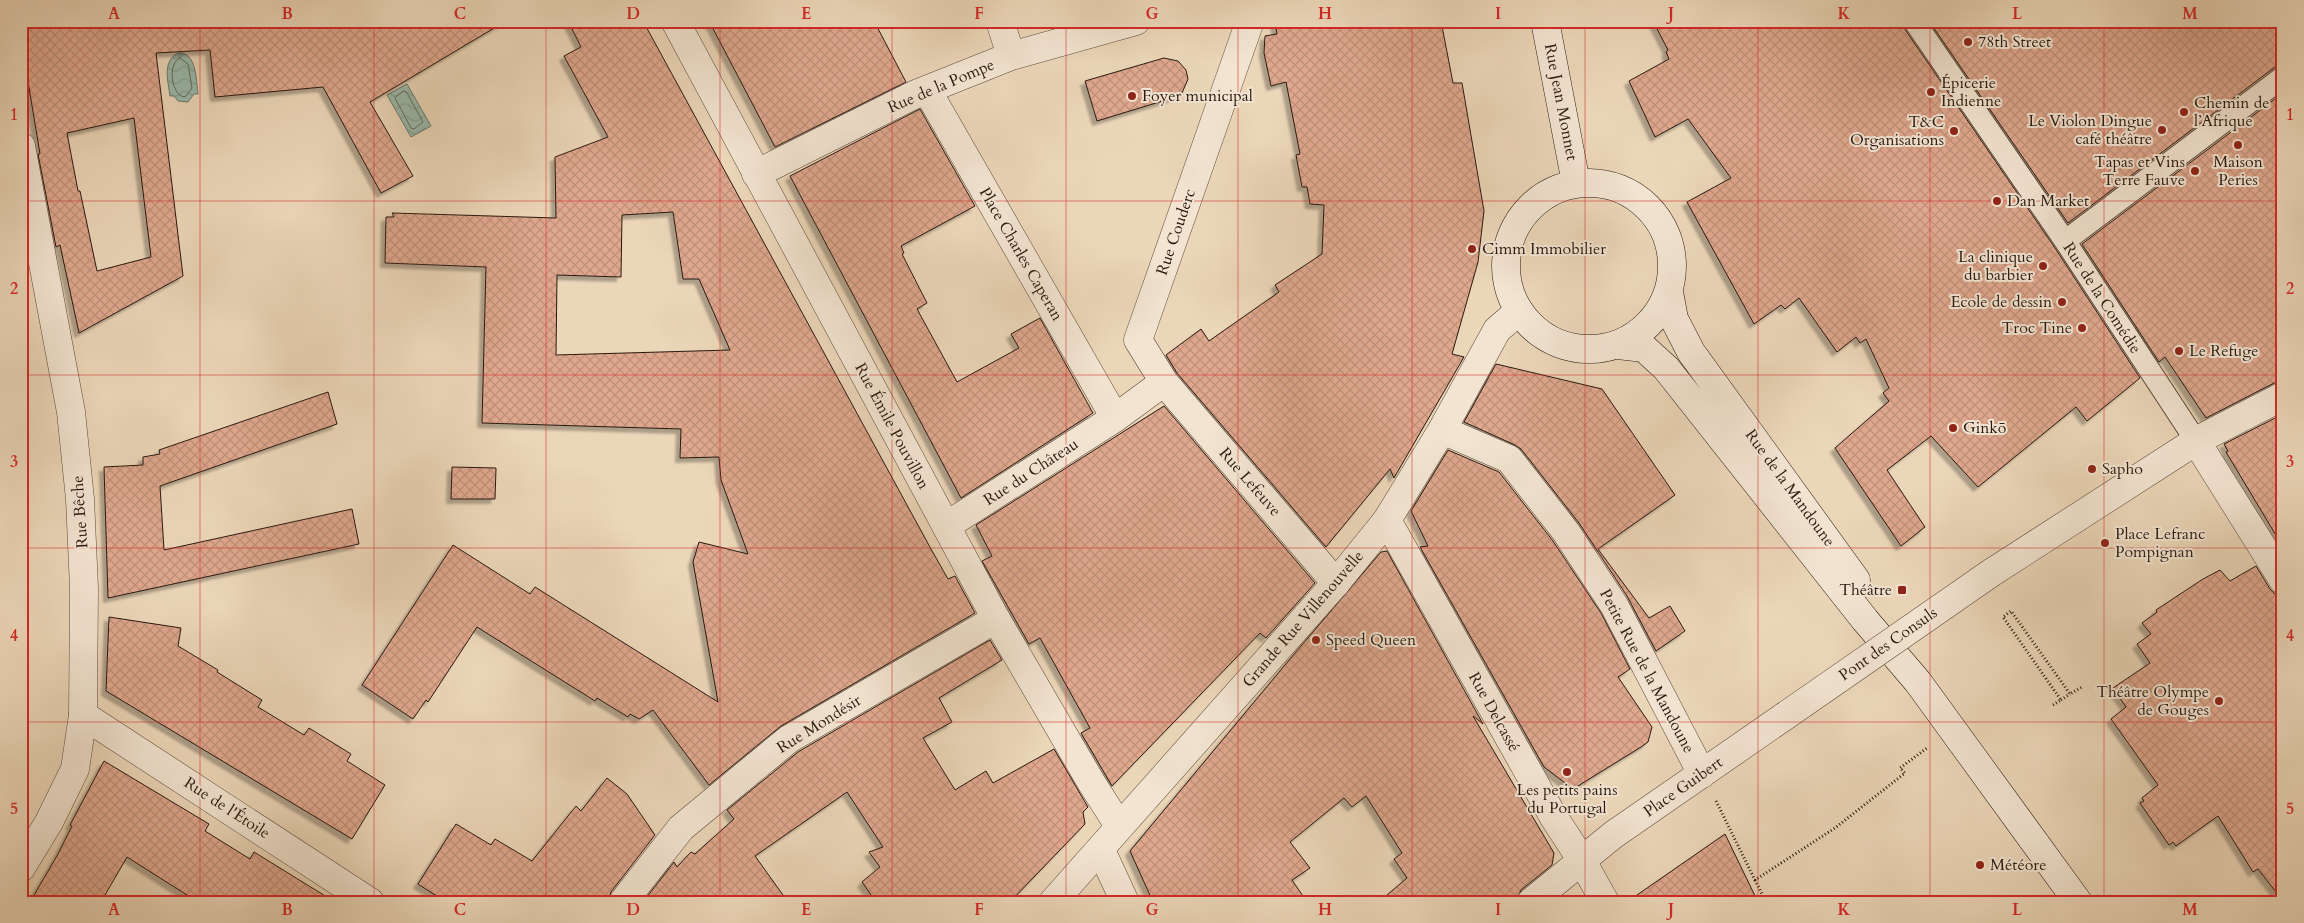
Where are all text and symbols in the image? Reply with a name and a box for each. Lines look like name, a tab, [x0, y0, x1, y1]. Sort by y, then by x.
text: A	[108, 3, 120, 25]
text: B	[281, 3, 293, 25]
text: C	[454, 3, 466, 25]
text: D	[626, 3, 640, 25]
text: E	[801, 3, 811, 25]
text: F	[974, 3, 984, 25]
text: G	[1145, 3, 1159, 25]
text: H	[1318, 3, 1332, 25]
text: I	[1495, 3, 1501, 25]
text: J	[1666, 3, 1674, 25]
text: K	[1838, 3, 1851, 25]
text: L	[2012, 3, 2023, 25]
text: M	[2182, 3, 2198, 25]
place label: 78th Street	[1978, 31, 2051, 53]
marker: 78th Street	[1962, 36, 1974, 48]
street label: Rue Jean Monnet	[1539, 42, 1583, 162]
street label: Rue de la Pompe	[884, 54, 998, 118]
place label: Épicerie Indienne	[1941, 72, 2001, 112]
place label: Foyer municipal	[1142, 85, 1253, 107]
marker: Épicerie Indienne	[1925, 86, 1937, 98]
marker: Foyer municipal	[1126, 90, 1138, 102]
place label: Chemin de l’Afrique	[2194, 92, 2269, 132]
text: 1	[10, 104, 18, 126]
text: 1	[2286, 104, 2294, 126]
marker: Chemin de l’Afrique	[2178, 106, 2190, 118]
place label: Le Violon Dingue café théâtre	[2028, 110, 2152, 150]
place label: T&C Organisations	[1850, 111, 1944, 151]
marker: Le Violon Dingue café théâtre	[2156, 124, 2168, 136]
marker: T&C Organisations	[1948, 125, 1960, 137]
marker: Maison Peries	[2232, 139, 2244, 151]
place label: Tapas et Vins Terre Fauve	[2094, 151, 2185, 191]
place label: Maison Peries	[2213, 151, 2263, 191]
marker: Tapas et Vins Terre Fauve	[2189, 165, 2201, 177]
street label: Place Charles Caperan	[974, 183, 1068, 325]
street label: Rue Couderc	[1151, 186, 1201, 278]
place label: Dan Market	[2007, 190, 2089, 212]
marker: Dan Market	[1991, 195, 2003, 207]
place label: Cimm Immobilier	[1482, 238, 1606, 260]
street label: Rue de la Comédie	[2058, 238, 2146, 358]
marker: Cimm Immobilier	[1466, 243, 1478, 255]
place label: La clinique du barbier	[1958, 246, 2033, 286]
marker: La clinique du barbier	[2037, 260, 2049, 272]
text: 2	[10, 278, 18, 300]
text: 2	[2286, 278, 2294, 300]
place label: Ecole de dessin	[1950, 291, 2052, 313]
marker: Ecole de dessin	[2056, 296, 2068, 308]
place label: Troc Tine	[2002, 317, 2072, 339]
marker: Troc Tine	[2076, 322, 2088, 334]
place label: Le Refuge	[2189, 340, 2258, 362]
marker: Le Refuge	[2173, 345, 2185, 357]
street label: Rue Émile Pouvillon	[849, 359, 935, 493]
place label: Ginkō	[1963, 417, 2007, 439]
marker: Ginkō	[1947, 422, 1959, 434]
street label: Rue de la Mandoune	[1740, 425, 1840, 551]
street label: Rue du Château	[979, 433, 1083, 511]
street label: Rue Lefeuve	[1214, 443, 1286, 521]
text: 3	[10, 451, 18, 473]
text: 3	[2286, 451, 2294, 473]
place label: Sapho	[2102, 458, 2143, 480]
marker: Sapho	[2086, 463, 2098, 475]
street label: Rue Bêche	[66, 475, 94, 549]
place label: Place Lefranc Pompignan	[2115, 523, 2205, 563]
marker: Place Lefranc Pompignan	[2099, 537, 2111, 549]
street label: Grande Rue Villenouvelle	[1237, 546, 1369, 692]
place label: Théâtre	[1839, 579, 1892, 601]
marker: Théâtre	[1896, 584, 1908, 596]
street label: Petite Rue de la Mandoune	[1594, 585, 1700, 757]
street label: Pont des Consuls	[1834, 602, 1942, 686]
text: 4	[10, 625, 18, 647]
text: 4	[2286, 625, 2294, 647]
place label: Speed Queen	[1326, 629, 1416, 651]
marker: Speed Queen	[1310, 634, 1322, 646]
street label: Rue Delcassé	[1463, 668, 1525, 756]
place label: Théâtre Olympe de Gouges	[2096, 681, 2209, 721]
street label: Rue Mondésir	[773, 689, 866, 759]
marker: Théâtre Olympe de Gouges	[2213, 695, 2225, 707]
street label: Place Guibert	[1639, 752, 1727, 822]
marker: Les petits pains du Portugal	[1561, 766, 1573, 778]
street label: Rue de l'Étoile	[180, 772, 274, 844]
place label: Les petits pains du Portugal	[1516, 779, 1618, 819]
text: 5	[10, 798, 18, 820]
text: 5	[2286, 798, 2294, 820]
place label: Météore	[1990, 854, 2046, 876]
marker: Météore	[1974, 859, 1986, 871]
text: A	[108, 899, 120, 921]
text: B	[281, 899, 293, 921]
text: C	[454, 899, 466, 921]
text: D	[626, 899, 640, 921]
text: E	[801, 899, 811, 921]
text: F	[974, 899, 984, 921]
text: G	[1145, 899, 1159, 921]
text: H	[1318, 899, 1332, 921]
text: I	[1495, 899, 1501, 921]
text: J	[1666, 899, 1674, 921]
text: K	[1838, 899, 1851, 921]
text: L	[2012, 899, 2023, 921]
text: M	[2182, 899, 2198, 921]

